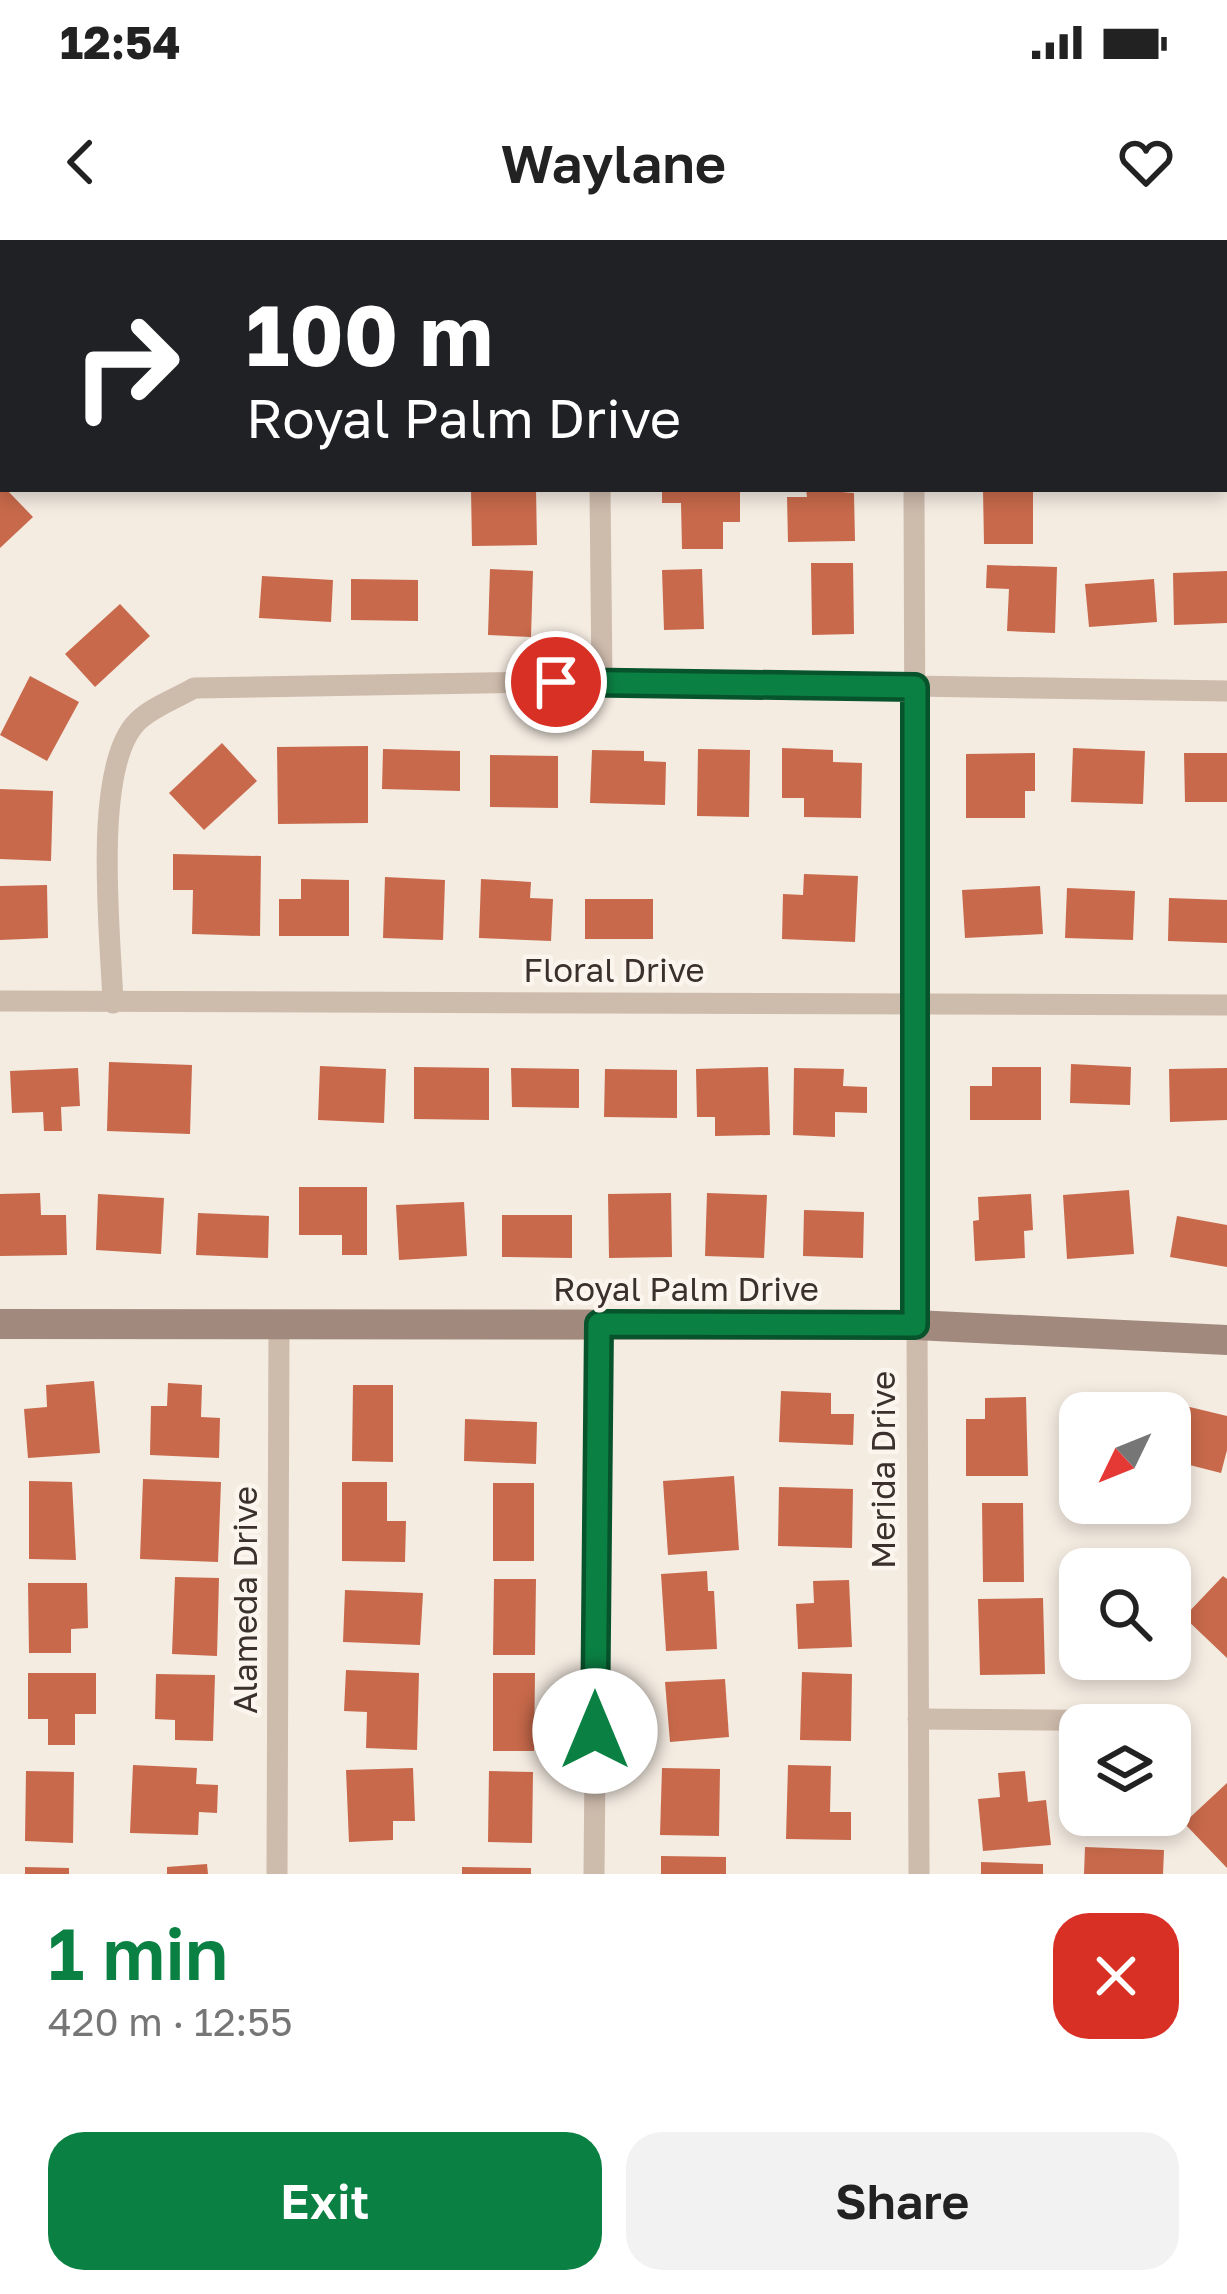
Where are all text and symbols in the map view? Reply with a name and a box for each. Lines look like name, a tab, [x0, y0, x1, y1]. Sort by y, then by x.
text: 12:54	[60, 15, 181, 69]
icon: back	[48, 129, 114, 195]
icon: heart	[1113, 129, 1179, 195]
text: Waylane	[501, 130, 726, 195]
text: 100 m	[246, 284, 493, 384]
icon: right	[48, 288, 204, 444]
text: Royal Palm Drive	[246, 385, 681, 450]
pin	[505, 631, 607, 733]
icon: arrive	[523, 649, 589, 715]
street label: Floral Drive	[523, 950, 705, 989]
street label: Royal Palm Drive	[553, 1269, 819, 1308]
street label: Merida Drive	[863, 1371, 902, 1569]
north arrow	[1059, 1392, 1191, 1524]
map controls	[1059, 1392, 1191, 1836]
street label: Alameda Drive	[225, 1486, 264, 1714]
button: search	[1059, 1548, 1191, 1680]
position arrow	[532, 1668, 658, 1794]
button: layers	[1059, 1704, 1191, 1836]
text: 1 min	[48, 1909, 228, 1996]
button: close	[1053, 1913, 1179, 2039]
text: 420 m · 12:55	[48, 1998, 293, 2045]
button: Exit	[48, 2132, 602, 2270]
button: Share	[626, 2132, 1179, 2270]

